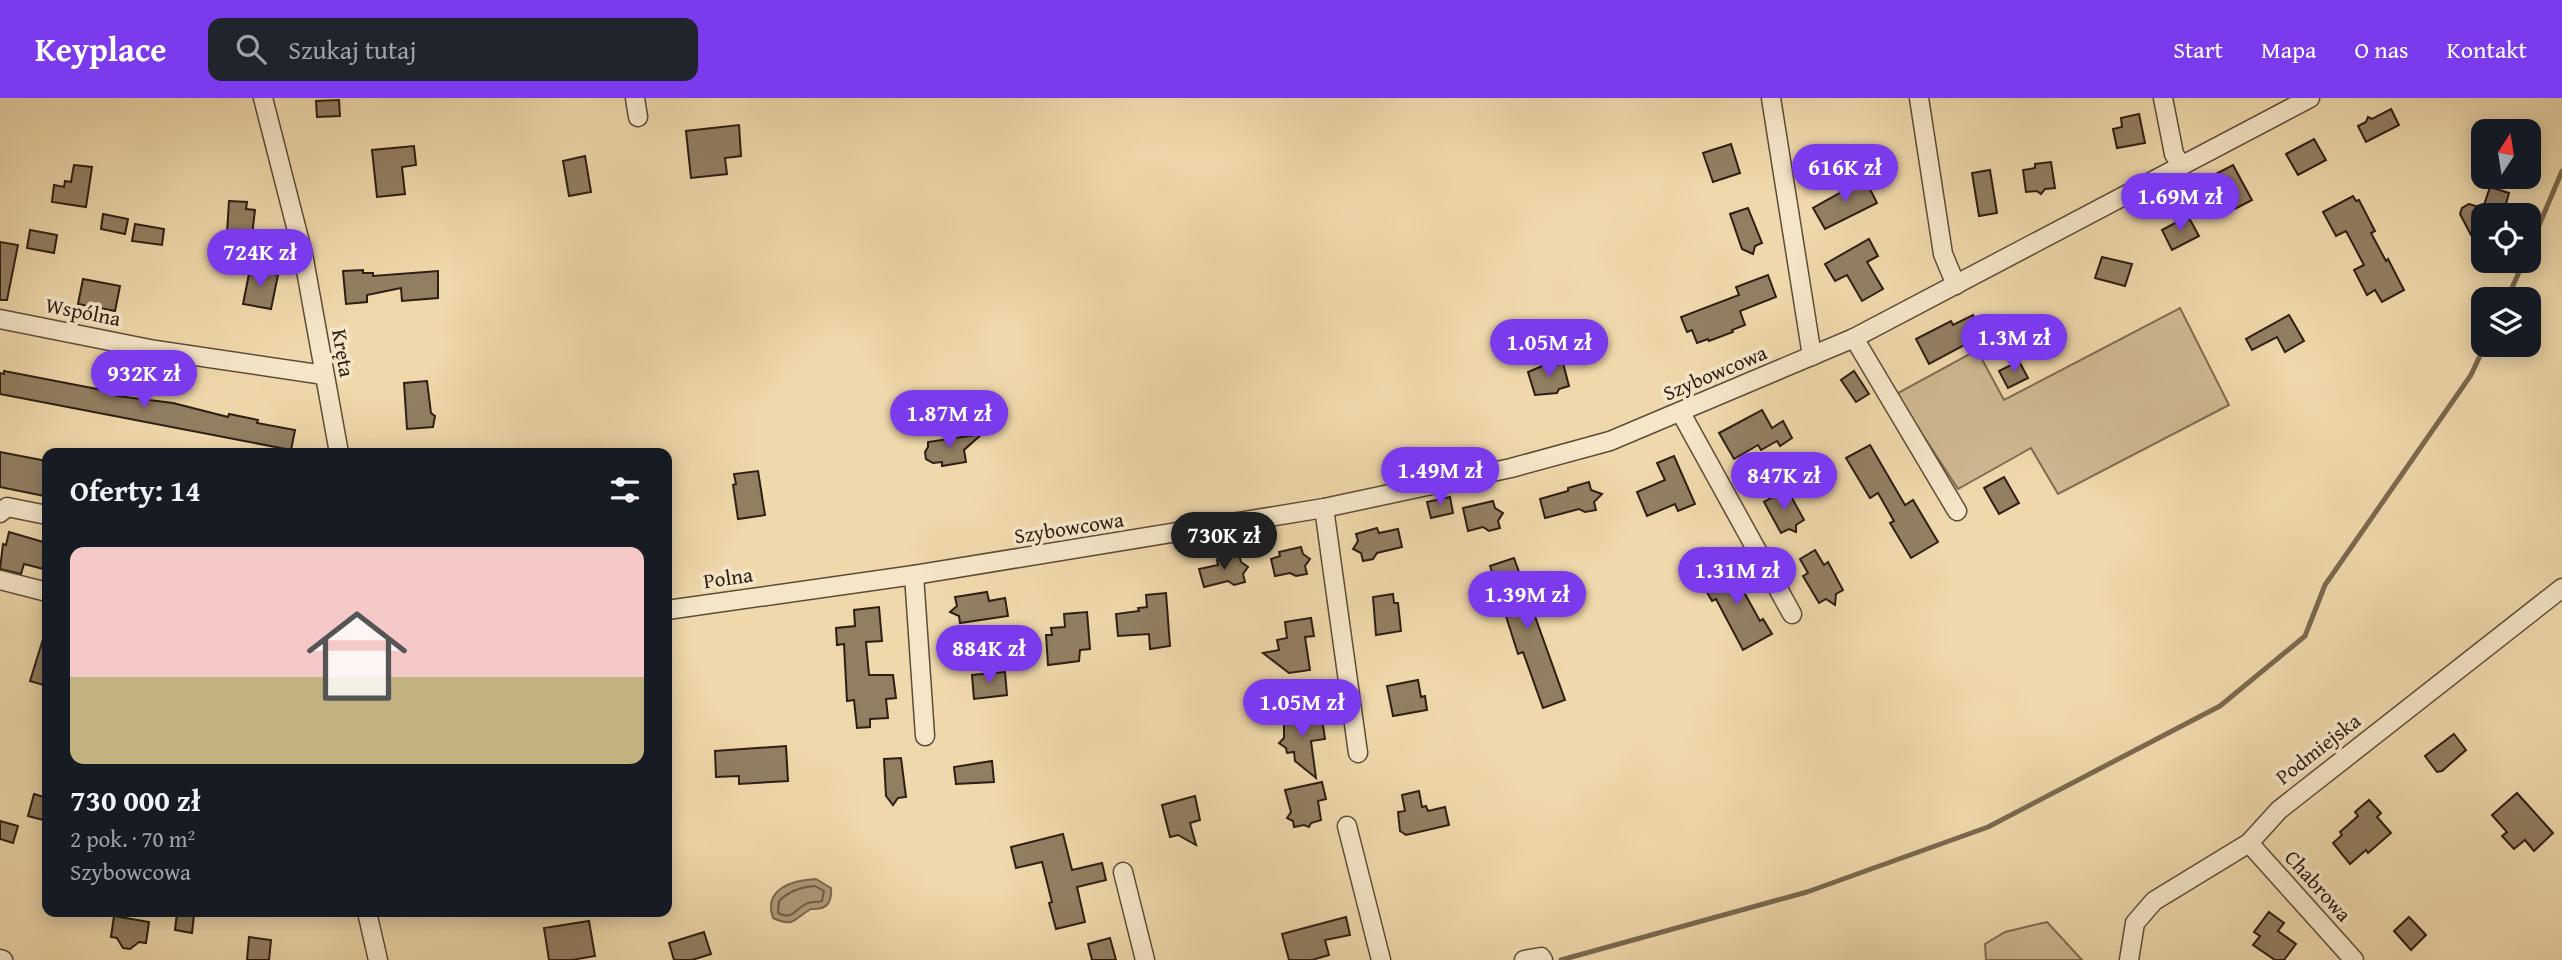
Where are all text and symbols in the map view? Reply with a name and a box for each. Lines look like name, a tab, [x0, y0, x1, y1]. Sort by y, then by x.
search box	[208, 18, 698, 81]
text: Keyplace	[35, 25, 166, 73]
icon: search	[232, 30, 270, 68]
text: Szukaj tutaj	[288, 30, 416, 69]
text: Start	[2173, 32, 2223, 67]
text: Mapa	[2261, 32, 2316, 67]
text: O nas	[2354, 32, 2409, 67]
text: Kontakt	[2447, 32, 2527, 67]
north arrow	[2471, 119, 2541, 189]
map controls	[2471, 119, 2541, 357]
pin: 616K zł	[1780, 144, 1910, 204]
text: 616K zł	[1808, 150, 1882, 183]
pin: 1.69M zł	[2108, 174, 2252, 233]
text: 1.69M zł	[2137, 179, 2223, 212]
button: locate	[2471, 203, 2541, 273]
pin: 724K zł	[195, 230, 325, 289]
text: 724K zł	[223, 235, 297, 268]
button: layers	[2471, 287, 2541, 357]
street label: Wspólna	[43, 289, 123, 334]
pin: 1.3M zł	[1949, 314, 2079, 374]
pin: 1.05M zł	[1477, 320, 1621, 379]
text: 1.3M zł	[1977, 320, 2051, 353]
text: 1.05M zł	[1506, 325, 1592, 358]
street label: Kręta	[324, 326, 363, 379]
street label: Szybowcowa	[1658, 337, 1772, 408]
pin: 932K zł	[79, 350, 209, 410]
text: 932K zł	[107, 356, 181, 389]
pin: 1.87M zł	[877, 390, 1021, 450]
text: 1.87M zł	[906, 396, 992, 429]
pin: 1.49M zł	[1368, 448, 1512, 507]
pin: 847K zł	[1719, 452, 1849, 512]
text: 1.49M zł	[1397, 453, 1483, 486]
text: 847K zł	[1747, 458, 1821, 491]
text: Oferty: 14	[70, 468, 201, 512]
icon: filters	[606, 471, 644, 509]
street label: Szybowcowa	[1012, 504, 1126, 551]
pin: 730K zł	[1159, 512, 1289, 572]
text: 730K zł	[1187, 518, 1261, 551]
pin: 1.31M zł	[1665, 547, 1809, 607]
text: 1.31M zł	[1694, 553, 1780, 586]
street label: Polna	[701, 559, 755, 596]
pin: 1.39M zł	[1455, 572, 1599, 631]
text: 1.39M zł	[1484, 577, 1570, 610]
icon: home	[294, 593, 420, 719]
pin: 884K zł	[924, 626, 1054, 685]
text: 884K zł	[952, 631, 1026, 664]
pin: 1.05M zł	[1230, 680, 1374, 739]
text: 1.05M zł	[1259, 685, 1345, 718]
street label: Podmiejska	[2268, 705, 2367, 792]
text: 730 000 zł	[70, 778, 201, 822]
text: 2 pok. · 70 m²	[70, 822, 195, 855]
street label: Chabrowa	[2278, 843, 2359, 929]
text: Szybowcowa	[70, 855, 191, 888]

